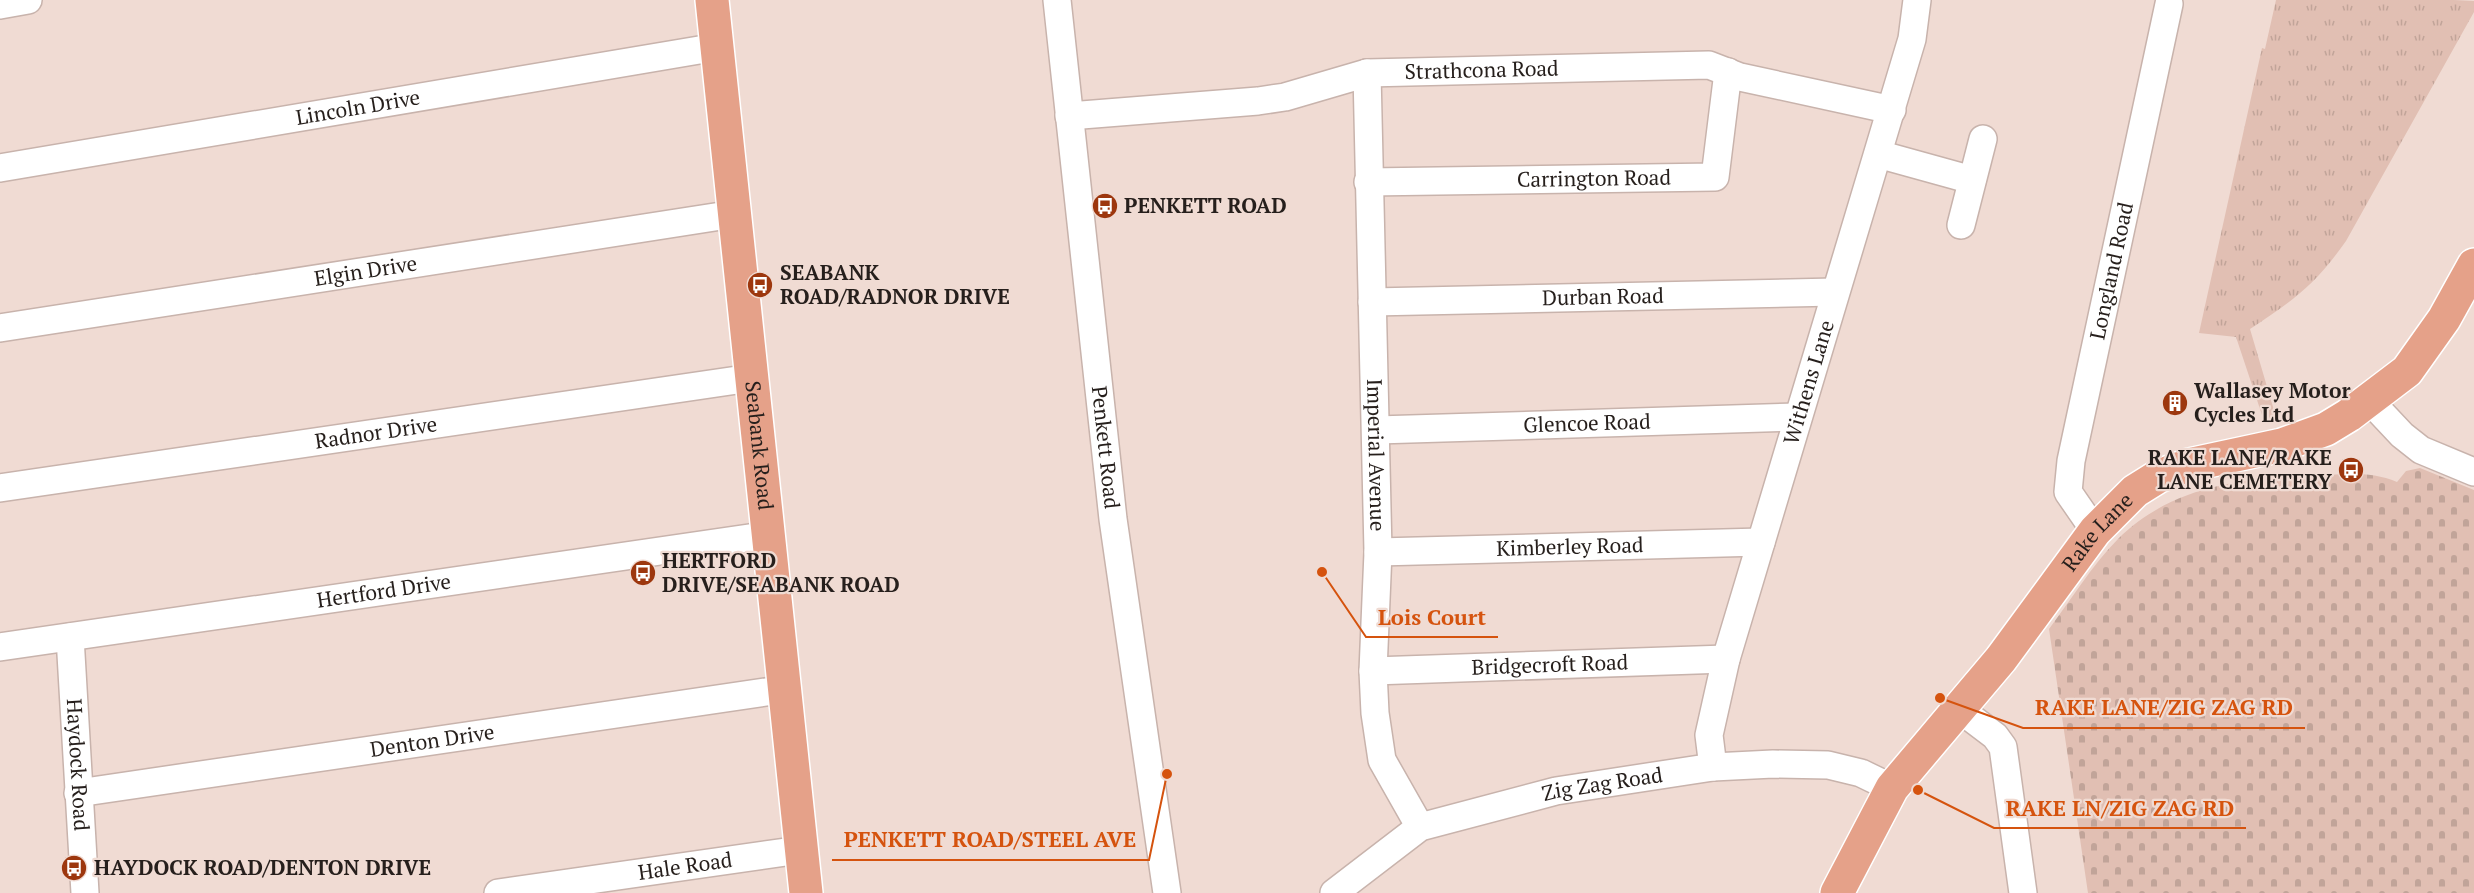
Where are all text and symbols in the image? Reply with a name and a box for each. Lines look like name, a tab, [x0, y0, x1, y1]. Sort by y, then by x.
street label: Strathcona Road	[1404, 54, 1559, 85]
street label: Lincoln Drive	[294, 82, 422, 131]
street label: Carrington Road	[1517, 163, 1672, 193]
bus stop icon: PENKETT ROAD	[1090, 191, 1120, 221]
place label: PENKETT ROAD	[1124, 191, 1287, 219]
street label: Longland Road	[2082, 199, 2139, 342]
street label: Elgin Drive	[312, 248, 419, 292]
place label: SEABANK ROAD/RADNOR DRIVE	[780, 258, 1010, 310]
bus stop icon: SEABANK ROAD/RADNOR DRIVE	[745, 270, 775, 300]
street label: Durban Road	[1542, 281, 1664, 311]
street label: Withens Lane	[1776, 316, 1840, 448]
place label: Wallasey Motor Cycles Ltd	[2194, 376, 2351, 428]
street label: Imperial Avenue	[1361, 378, 1393, 532]
street label: Seabank Road	[739, 379, 781, 512]
street label: Penkett Road	[1086, 384, 1127, 511]
building icon: Wallasey Motor Cycles Ltd	[2160, 388, 2190, 418]
street label: Glencoe Road	[1523, 407, 1651, 438]
street label: Radnor Drive	[313, 409, 439, 455]
place label: RAKE LANE/RAKE LANE CEMETERY	[2148, 443, 2332, 495]
bus stop icon: RAKE LANE/RAKE LANE CEMETERY	[2336, 455, 2366, 485]
street label: Rake Lane	[2055, 486, 2138, 577]
street label: Kimberley Road	[1496, 530, 1644, 562]
place label: HERTFORD DRIVE/SEABANK ROAD	[662, 546, 900, 598]
bus stop icon: HERTFORD DRIVE/SEABANK ROAD	[628, 558, 658, 588]
street label: Hertford Drive	[315, 567, 453, 614]
callout: Lois Court	[1366, 597, 1498, 637]
text: Lois Court	[1378, 602, 1486, 631]
street label: Bridgecroft Road	[1471, 647, 1629, 681]
callout: RAKE LANE/ZIG ZAG RD	[2023, 688, 2305, 728]
text: RAKE LANE/ZIG ZAG RD	[2035, 692, 2293, 721]
street label: Haydock Road	[61, 698, 96, 832]
street label: Denton Drive	[368, 717, 496, 763]
street label: Zig Zag Road	[1539, 760, 1665, 807]
callout: RAKE LN/ZIG ZAG RD	[1994, 788, 2246, 828]
text: RAKE LN/ZIG ZAG RD	[2006, 793, 2234, 822]
callout: PENKETT ROAD/STEEL AVE	[832, 820, 1149, 860]
text: PENKETT ROAD/STEEL AVE	[844, 824, 1136, 853]
street label: Hale Road	[636, 845, 734, 886]
bus stop icon: HAYDOCK ROAD/DENTON DRIVE	[59, 853, 89, 883]
place label: HAYDOCK ROAD/DENTON DRIVE	[94, 853, 431, 881]

